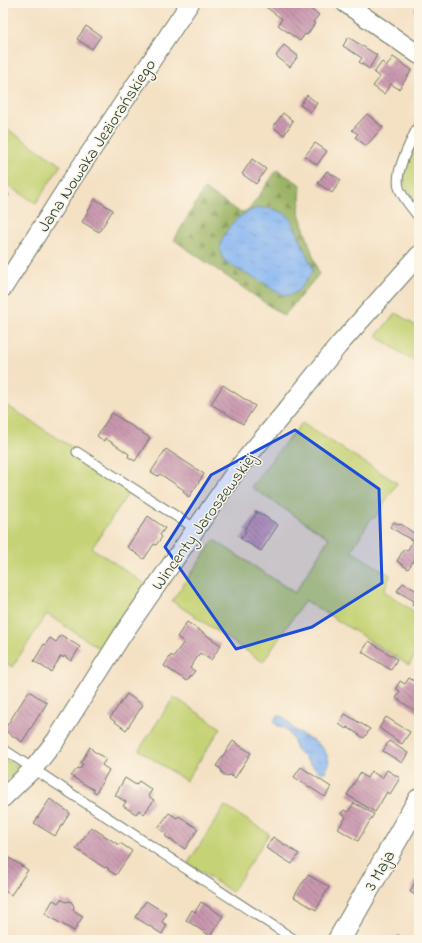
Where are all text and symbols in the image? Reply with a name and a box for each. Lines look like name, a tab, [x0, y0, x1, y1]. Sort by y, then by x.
street label: Jana Nowaka Jeziorańskiego	[32, 54, 164, 238]
street label: Wincenty Jaroszewskiej	[146, 447, 264, 596]
street label: 3 Maja	[359, 846, 402, 896]

